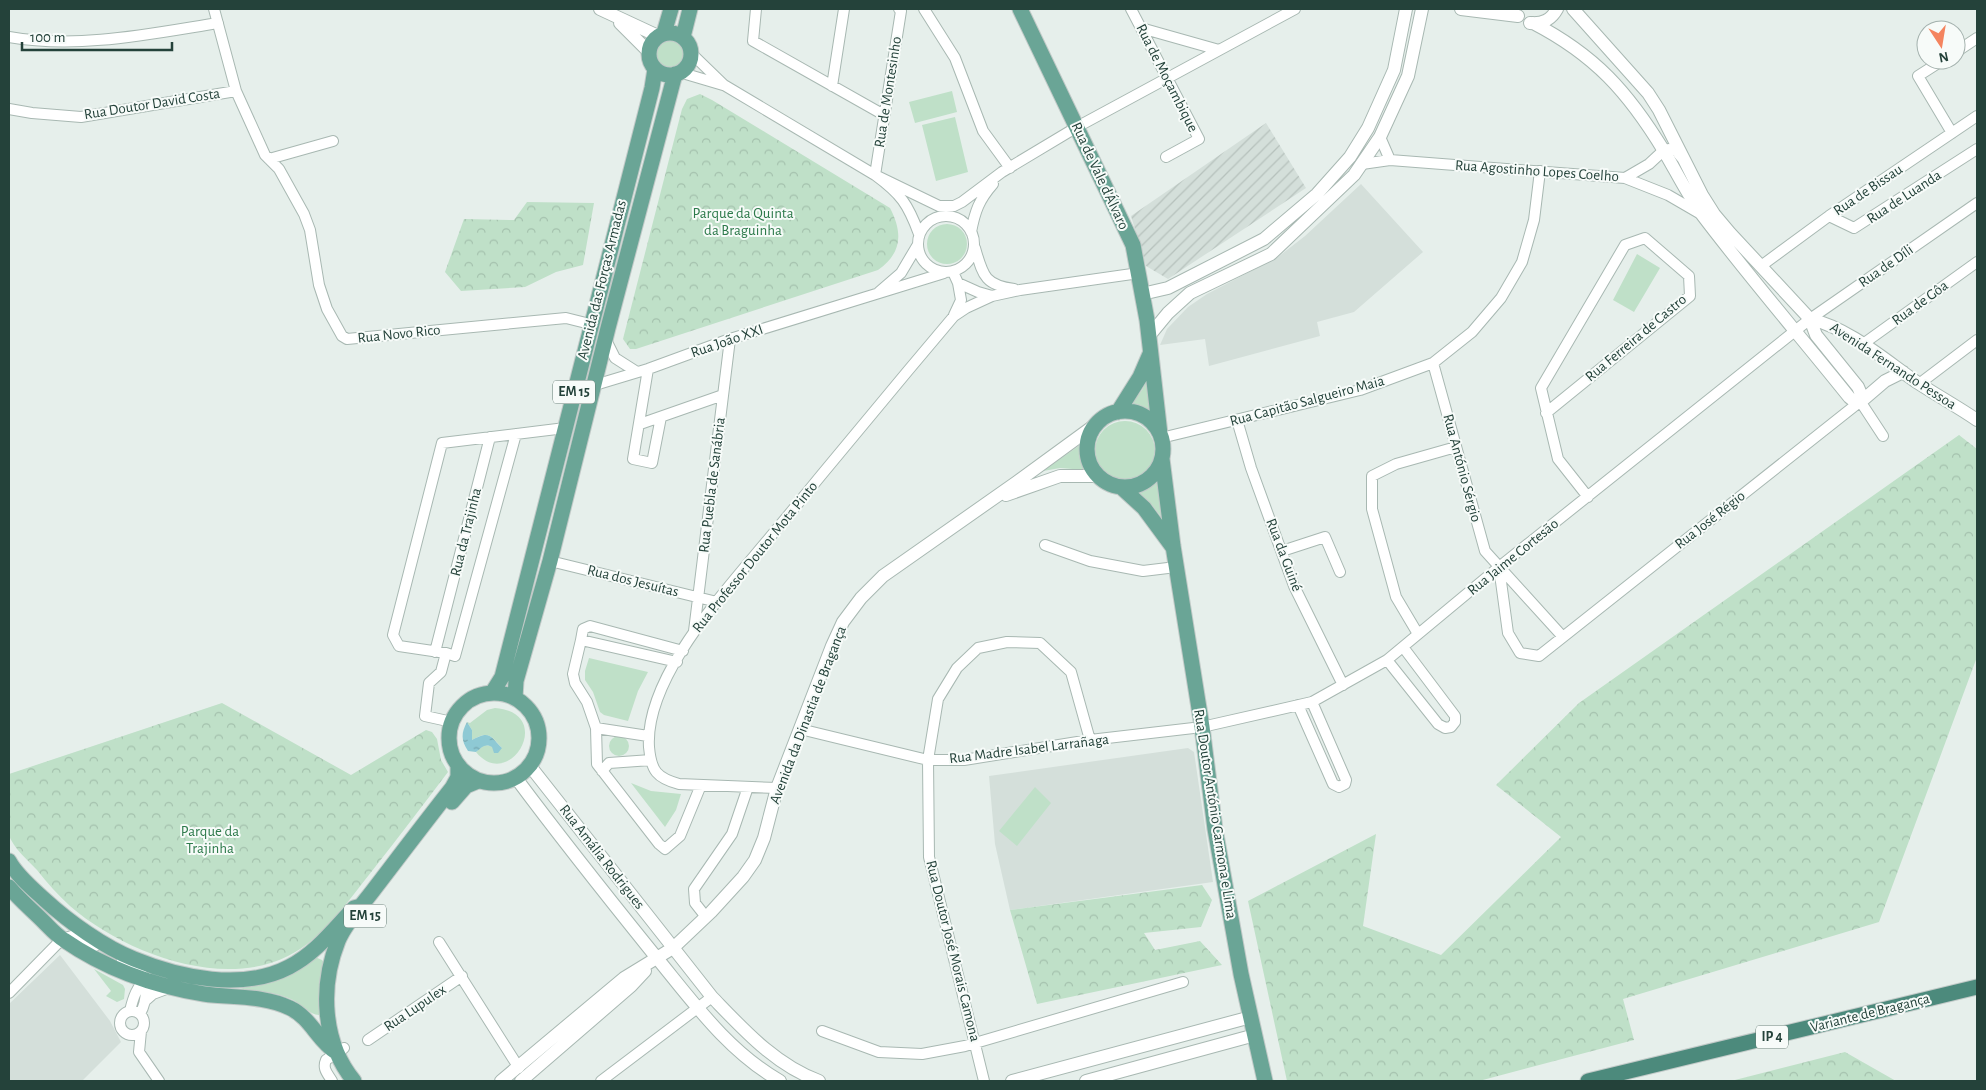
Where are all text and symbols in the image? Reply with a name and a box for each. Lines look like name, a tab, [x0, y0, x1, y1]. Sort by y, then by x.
scale bar	[22, 20, 172, 52]
north arrow	[1916, 20, 1966, 70]
street label: Rua de Moçambique	[1133, 22, 1201, 135]
text: 100 m	[30, 30, 65, 45]
street label: Rua de Montesinho	[872, 35, 904, 149]
text: N	[1937, 49, 1950, 65]
street label: Rua Doutor David Costa	[83, 86, 221, 122]
street label: Rua de Vale d'Álvaro	[1069, 119, 1133, 232]
street label: Rua Agostinho Lopes Coelho	[1454, 158, 1620, 184]
street label: Rua de Bissau	[1831, 161, 1905, 218]
street label: Rua de Luanda	[1864, 167, 1944, 227]
street label: Avenida das Forças Armadas	[575, 199, 629, 361]
park label: Parque da Quinta da Braguinha	[692, 206, 794, 238]
street label: Rua de Díli	[1856, 242, 1916, 290]
street label: Rua de Gôa	[1889, 278, 1951, 328]
street label: Rua Ferreira de Castro	[1583, 292, 1689, 384]
street label: Avenida Fernando Pessoa	[1827, 320, 1959, 412]
street label: Rua Novo Rico	[357, 322, 441, 346]
street label: Rua João XXI	[689, 322, 765, 360]
street label: Rua Capitão Salgueiro Maia	[1228, 373, 1386, 429]
road number: EM 15	[553, 381, 595, 404]
street label: Rua António Sérgio	[1440, 412, 1484, 524]
street label: Rua Puebla de Sanábria	[696, 416, 728, 554]
street label: Rua Professor Doutor Mota Pinto	[690, 479, 820, 635]
street label: Rua da Trajinha	[448, 486, 484, 578]
street label: Rua José Régio	[1672, 488, 1748, 552]
street label: Rua da Guiné	[1263, 516, 1305, 594]
street label: Rua Jaime Cortesão	[1465, 516, 1561, 598]
street label: Rua dos Jesuítas	[586, 562, 680, 600]
street label: Avenida da Dinastia de Bragança	[767, 624, 849, 806]
street label: Rua Doutor António Carmona e Lima	[1191, 708, 1239, 920]
street label: Rua Madre Isabel Larrañaga	[948, 732, 1110, 766]
street label: Rua Amália Rodrigues	[557, 802, 647, 912]
park label: Parque da Trajinha	[181, 824, 239, 856]
street label: Rua Doutor José Morais Camona	[923, 859, 983, 1043]
road number: EM 15	[344, 904, 386, 928]
street label: Rua Lupulex	[381, 982, 449, 1034]
street label: Variante de Bragança	[1809, 991, 1931, 1035]
road number: IP 4	[1756, 1026, 1788, 1048]

